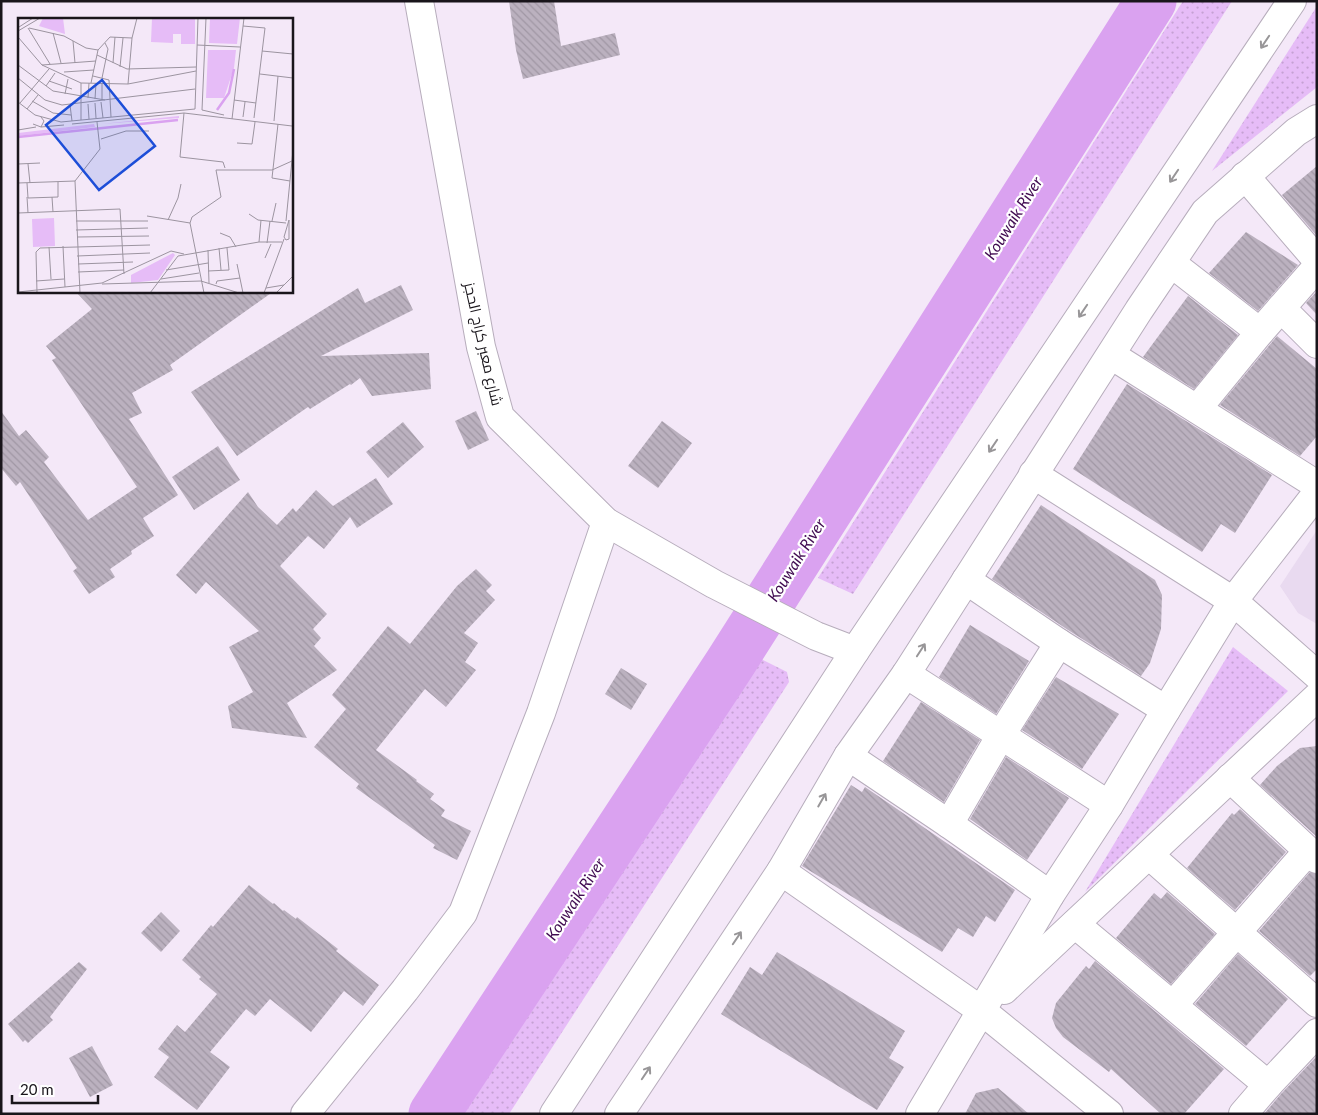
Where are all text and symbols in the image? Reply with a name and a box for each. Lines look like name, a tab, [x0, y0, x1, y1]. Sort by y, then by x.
inset map	[18, 18, 292, 292]
one-way arrow	[1260, 34, 1270, 48]
one-way arrow	[1169, 169, 1179, 183]
water label: Kouwaik River	[980, 172, 1046, 263]
street label: شارع معبر كراج الحجز	[458, 279, 507, 408]
one-way arrow	[1078, 304, 1088, 318]
one-way arrow	[988, 439, 998, 453]
water label: Kouwaik River	[763, 514, 829, 605]
one-way arrow	[916, 643, 926, 657]
one-way arrow	[818, 793, 828, 808]
water label: Kouwaik River	[541, 854, 608, 943]
one-way arrow	[731, 931, 742, 945]
one-way arrow	[641, 1066, 652, 1080]
scale bar	[12, 1072, 99, 1104]
text: 20 m	[20, 1080, 54, 1098]

